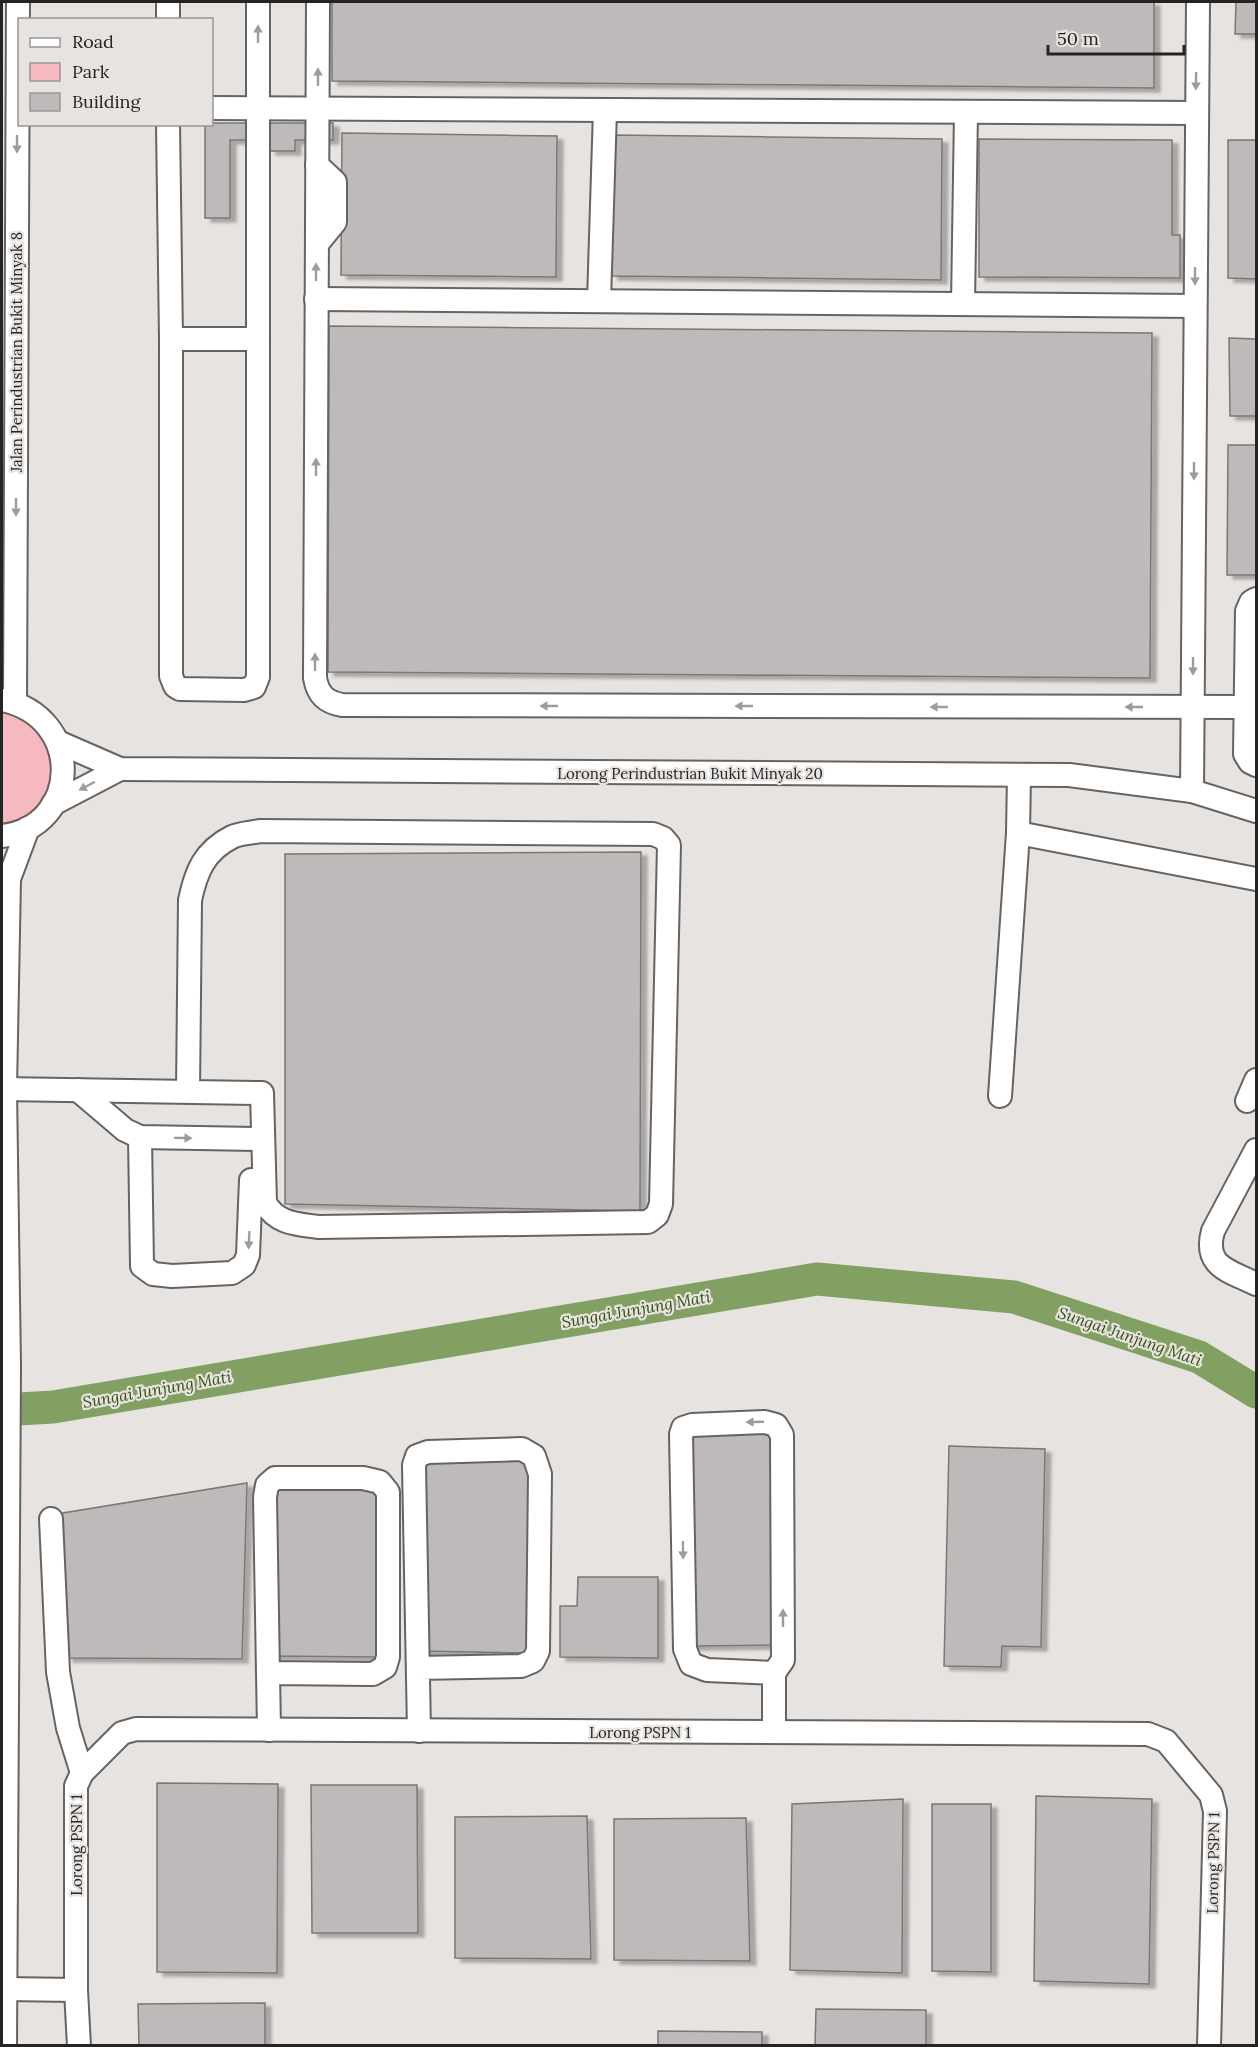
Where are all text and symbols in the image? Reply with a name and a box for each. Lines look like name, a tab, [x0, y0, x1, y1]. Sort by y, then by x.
legend	[18, 18, 213, 126]
scale bar	[1048, 18, 1184, 56]
one-way arrow	[253, 25, 263, 44]
text: 50 m	[1057, 27, 1099, 50]
text: Road	[72, 30, 114, 53]
text: Park	[72, 60, 110, 83]
one-way arrow	[313, 67, 323, 86]
one-way arrow	[1192, 71, 1201, 90]
text: Building	[72, 90, 142, 113]
one-way arrow	[12, 134, 22, 153]
street label: Jalan Perindustrian Bukit Minyak 8	[7, 232, 26, 473]
one-way arrow	[311, 262, 321, 281]
one-way arrow	[1190, 266, 1200, 285]
one-way arrow	[311, 457, 321, 476]
one-way arrow	[1189, 461, 1199, 480]
one-way arrow	[11, 497, 21, 516]
one-way arrow	[310, 652, 320, 671]
one-way arrow	[1188, 656, 1198, 675]
one-way arrow	[540, 701, 559, 711]
one-way arrow	[735, 701, 754, 711]
one-way arrow	[930, 702, 949, 712]
one-way arrow	[1125, 702, 1144, 712]
street label: Lorong Perindustrian Bukit Minyak 20	[557, 764, 823, 783]
one-way arrow	[78, 781, 96, 791]
one-way arrow	[174, 1133, 193, 1143]
one-way arrow	[245, 1230, 254, 1249]
water label: Sungai Junjung Mati	[560, 1286, 712, 1332]
water label: Sungai Junjung Mati	[1055, 1302, 1205, 1370]
water label: Sungai Junjung Mati	[81, 1366, 233, 1412]
one-way arrow	[746, 1418, 765, 1427]
one-way arrow	[678, 1541, 688, 1560]
one-way arrow	[778, 1608, 788, 1627]
street label: Lorong PSPN 1	[589, 1723, 691, 1742]
street label: Lorong PSPN 1	[67, 1794, 86, 1896]
street label: Lorong PSPN 1	[1203, 1812, 1223, 1914]

